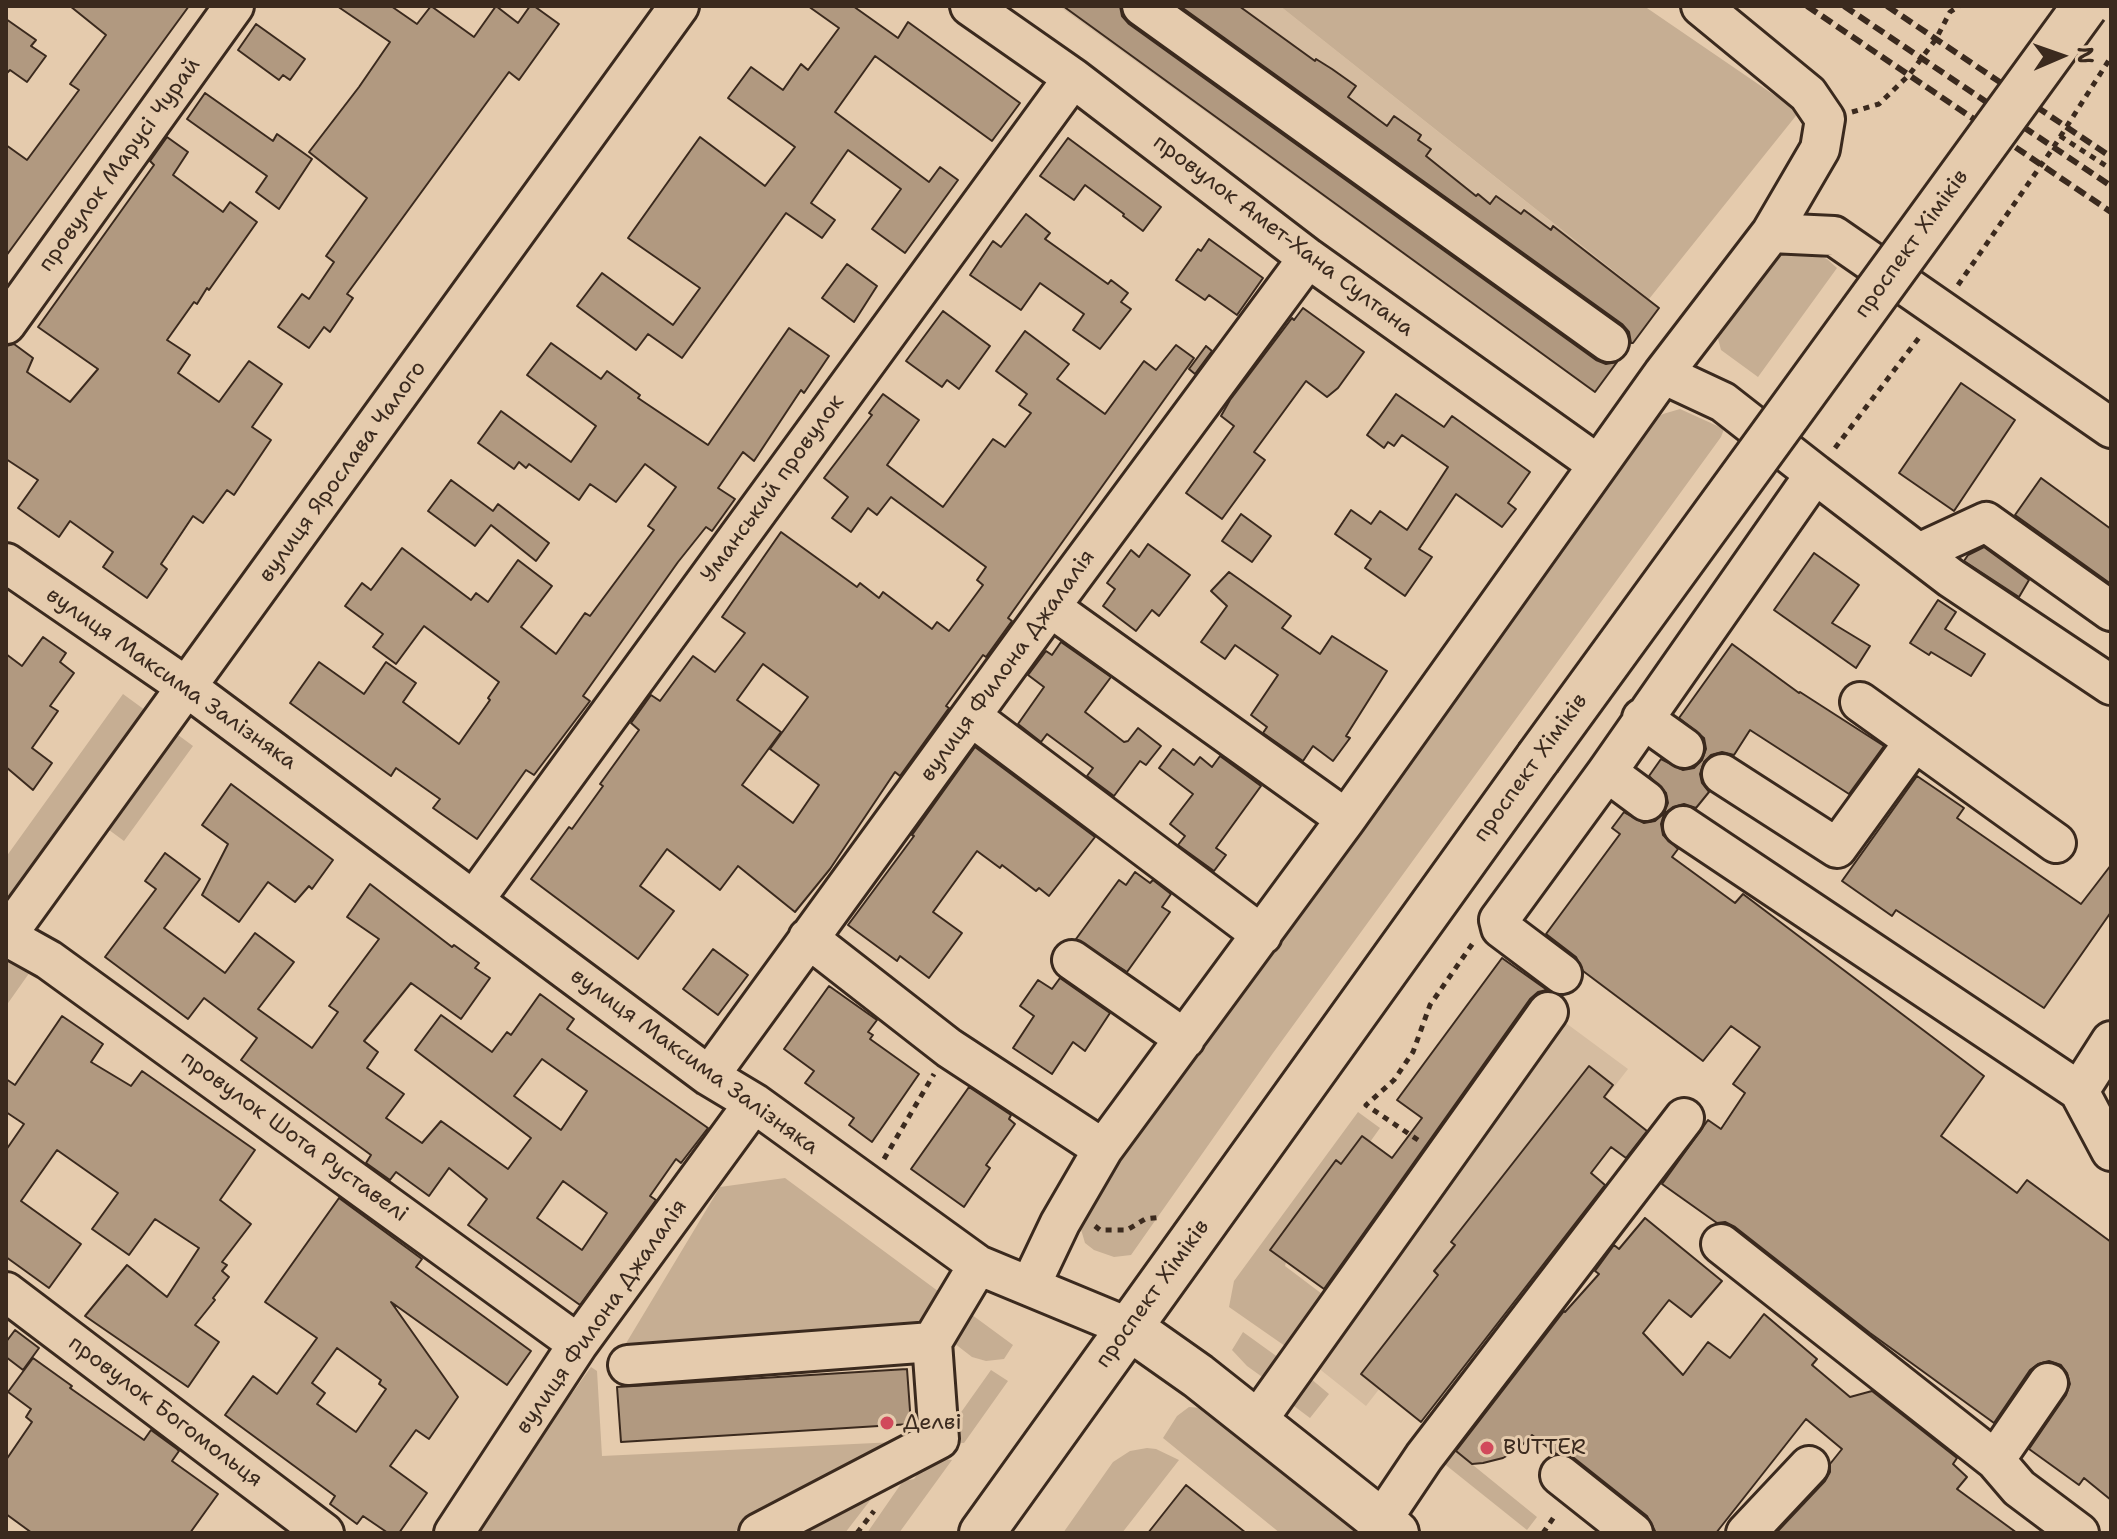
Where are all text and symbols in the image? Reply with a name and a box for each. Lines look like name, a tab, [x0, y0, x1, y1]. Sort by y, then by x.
north arrow	[2021, 16, 2101, 96]
text: N	[2071, 46, 2100, 64]
street label: провулок Марусі Чурай	[34, 53, 206, 277]
street label: провулок Амет-Хана Султана	[1148, 129, 1418, 343]
street label: проспект Хіміків	[1849, 165, 1975, 323]
street label: вулиця Ярослава Чалого	[254, 356, 432, 588]
street label: Уманський провулок	[696, 390, 850, 588]
street label: вулиця Филона Джалалія	[915, 545, 1101, 787]
street label: вулиця Максима Залізняка	[41, 582, 301, 776]
street label: проспект Хіміків	[1468, 689, 1594, 847]
street label: вулиця Максима Залізняка	[565, 963, 823, 1161]
street label: провулок Шота Руставелі	[175, 1046, 413, 1228]
street label: вулиця Филона Джалалія	[511, 1195, 693, 1439]
street label: проспект Хіміків	[1090, 1215, 1216, 1373]
street label: провулок Богомольця	[63, 1330, 267, 1494]
place label: Делві	[903, 1410, 962, 1436]
marker: Делві	[878, 1414, 896, 1432]
place label: BUTTER	[1503, 1435, 1586, 1461]
marker: BUTTER	[1478, 1439, 1496, 1457]

